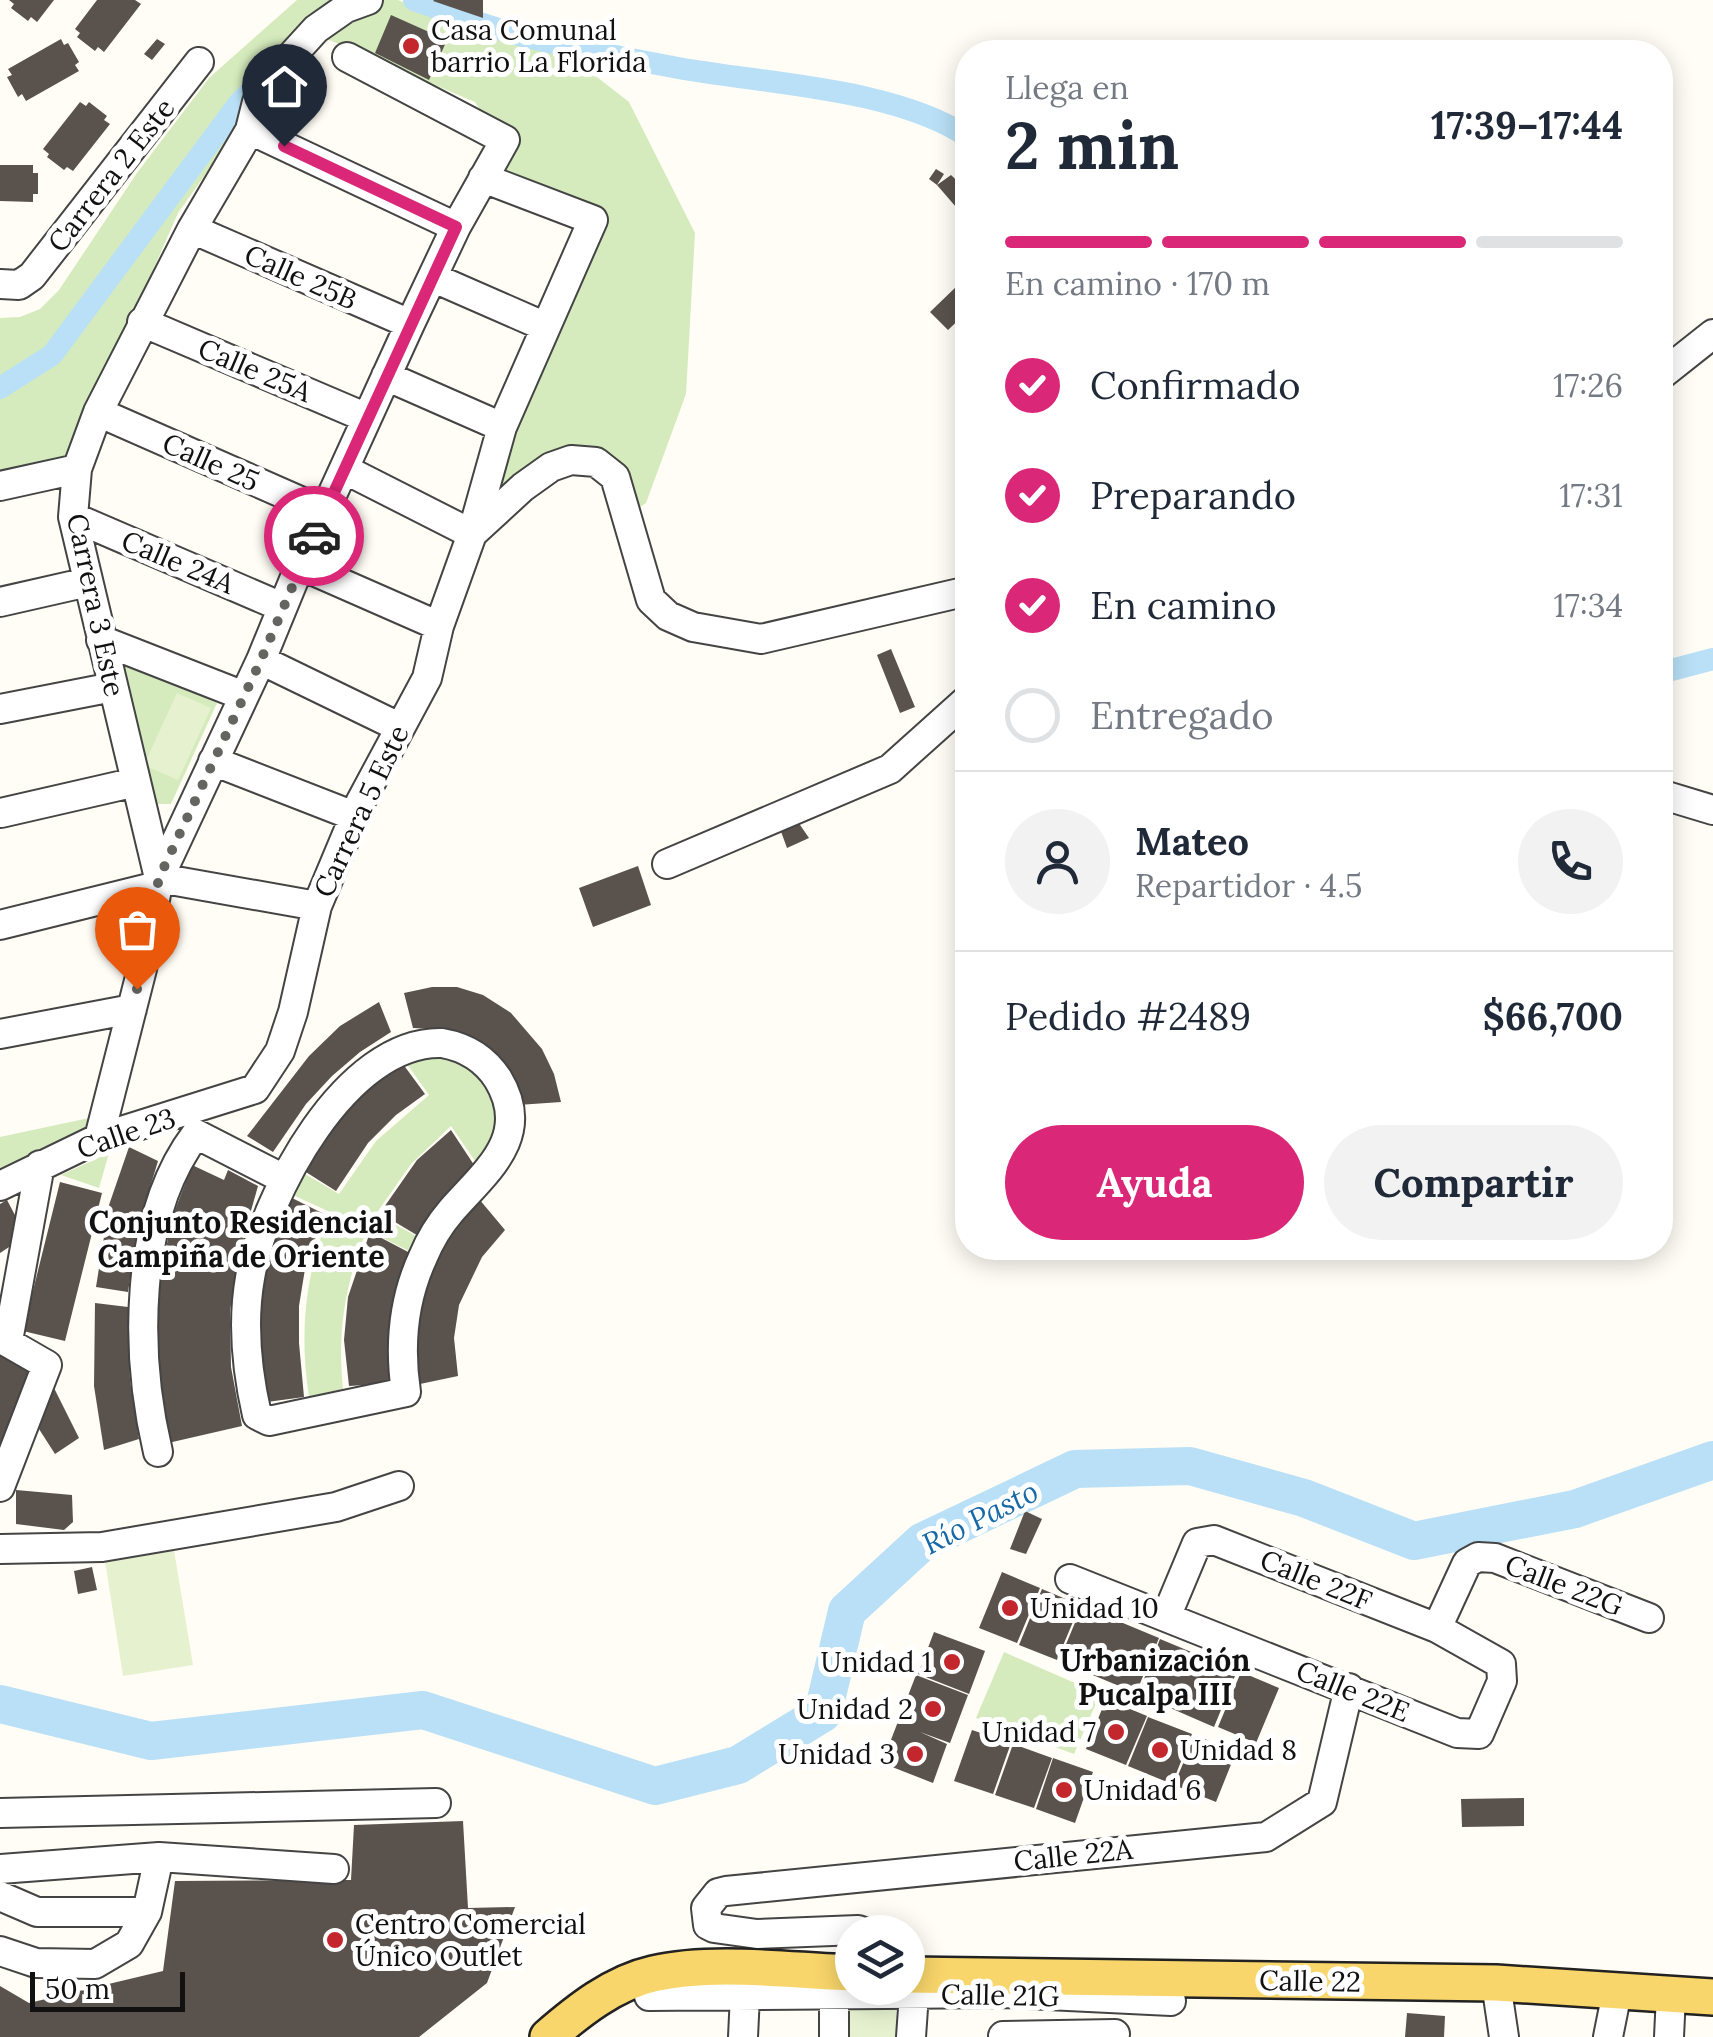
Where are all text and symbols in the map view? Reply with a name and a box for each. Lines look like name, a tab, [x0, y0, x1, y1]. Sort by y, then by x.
place label: Casa Comunal barrio La Florida	[431, 12, 647, 80]
marker: Casa Comunal barrio La Florida	[400, 35, 422, 57]
pin	[242, 44, 327, 147]
icon: home	[257, 59, 312, 114]
text: Llega en	[1005, 67, 1129, 108]
street label: Carrera 2 Este	[40, 91, 182, 259]
text: 17:39–17:44	[1431, 101, 1623, 149]
text: 2 min	[1005, 104, 1179, 187]
street label: Calle 25B	[239, 236, 363, 318]
text: En camino · 170 m	[1005, 263, 1270, 304]
street label: Calle 25A	[193, 330, 318, 410]
icon: check	[1005, 358, 1060, 413]
text: Confirmado	[1090, 361, 1301, 409]
text: 17:26	[1553, 365, 1623, 406]
street label: Calle 25	[157, 425, 265, 499]
icon: check	[1005, 468, 1060, 523]
text: Preparando	[1090, 471, 1296, 519]
text: 17:31	[1559, 475, 1623, 516]
courier	[264, 486, 364, 586]
icon: car	[287, 509, 342, 564]
street label: Carrera 3 Este	[59, 510, 133, 700]
street label: Calle 24A	[116, 522, 240, 602]
icon: check	[1005, 578, 1060, 633]
text: En camino	[1090, 581, 1276, 629]
text: 17:34	[1553, 585, 1623, 626]
text: Entregado	[1090, 691, 1273, 739]
street label: Carrera 5 Este	[305, 719, 417, 903]
button: person	[1005, 809, 1110, 914]
button: phone	[1518, 809, 1623, 914]
text: Mateo	[1135, 817, 1249, 865]
text: Repartidor · 4.5	[1135, 865, 1363, 906]
pin	[95, 887, 180, 990]
icon: bag	[110, 902, 165, 957]
text: Pedido #2489	[1005, 992, 1251, 1040]
text: $66,700	[1482, 992, 1623, 1040]
street label: Calle 23	[72, 1099, 180, 1167]
button: Ayuda	[1005, 1125, 1304, 1240]
button: Compartir	[1324, 1125, 1623, 1240]
district label: Conjunto Residencial Campiña de Oriente	[89, 1203, 393, 1275]
water label: Río Pasto	[916, 1472, 1044, 1562]
street label: Calle 22F	[1255, 1541, 1377, 1619]
street label: Calle 22G	[1500, 1546, 1628, 1624]
place label: Unidad 10	[1030, 1590, 1159, 1626]
marker: Unidad 10	[999, 1597, 1021, 1619]
district label: Urbanización Pucalpa III	[1060, 1641, 1250, 1713]
place label: Unidad 1	[821, 1644, 932, 1680]
marker: Unidad 1	[941, 1651, 963, 1673]
street label: Calle 22E	[1291, 1652, 1415, 1730]
place label: Unidad 2	[797, 1691, 913, 1727]
marker: Unidad 2	[922, 1698, 944, 1720]
place label: Unidad 7	[982, 1714, 1096, 1750]
marker: Unidad 7	[1105, 1721, 1127, 1743]
place label: Unidad 8	[1180, 1732, 1297, 1768]
place label: Unidad 3	[778, 1736, 895, 1772]
marker: Unidad 8	[1149, 1739, 1171, 1761]
marker: Unidad 3	[904, 1743, 926, 1765]
place label: Unidad 6	[1084, 1772, 1201, 1808]
marker: Unidad 6	[1053, 1779, 1075, 1801]
street label: Calle 22A	[1012, 1831, 1135, 1879]
place label: Centro Comercial Único Outlet	[355, 1906, 586, 1974]
map controls	[835, 1915, 925, 2005]
button: layers	[835, 1915, 925, 2005]
marker: Centro Comercial Único Outlet	[324, 1929, 346, 1951]
street label: Calle 22	[1259, 1962, 1361, 2000]
scale bar	[30, 1967, 185, 2012]
text: 50 m	[45, 1971, 110, 2007]
street label: Calle 21G	[941, 1976, 1059, 2014]

